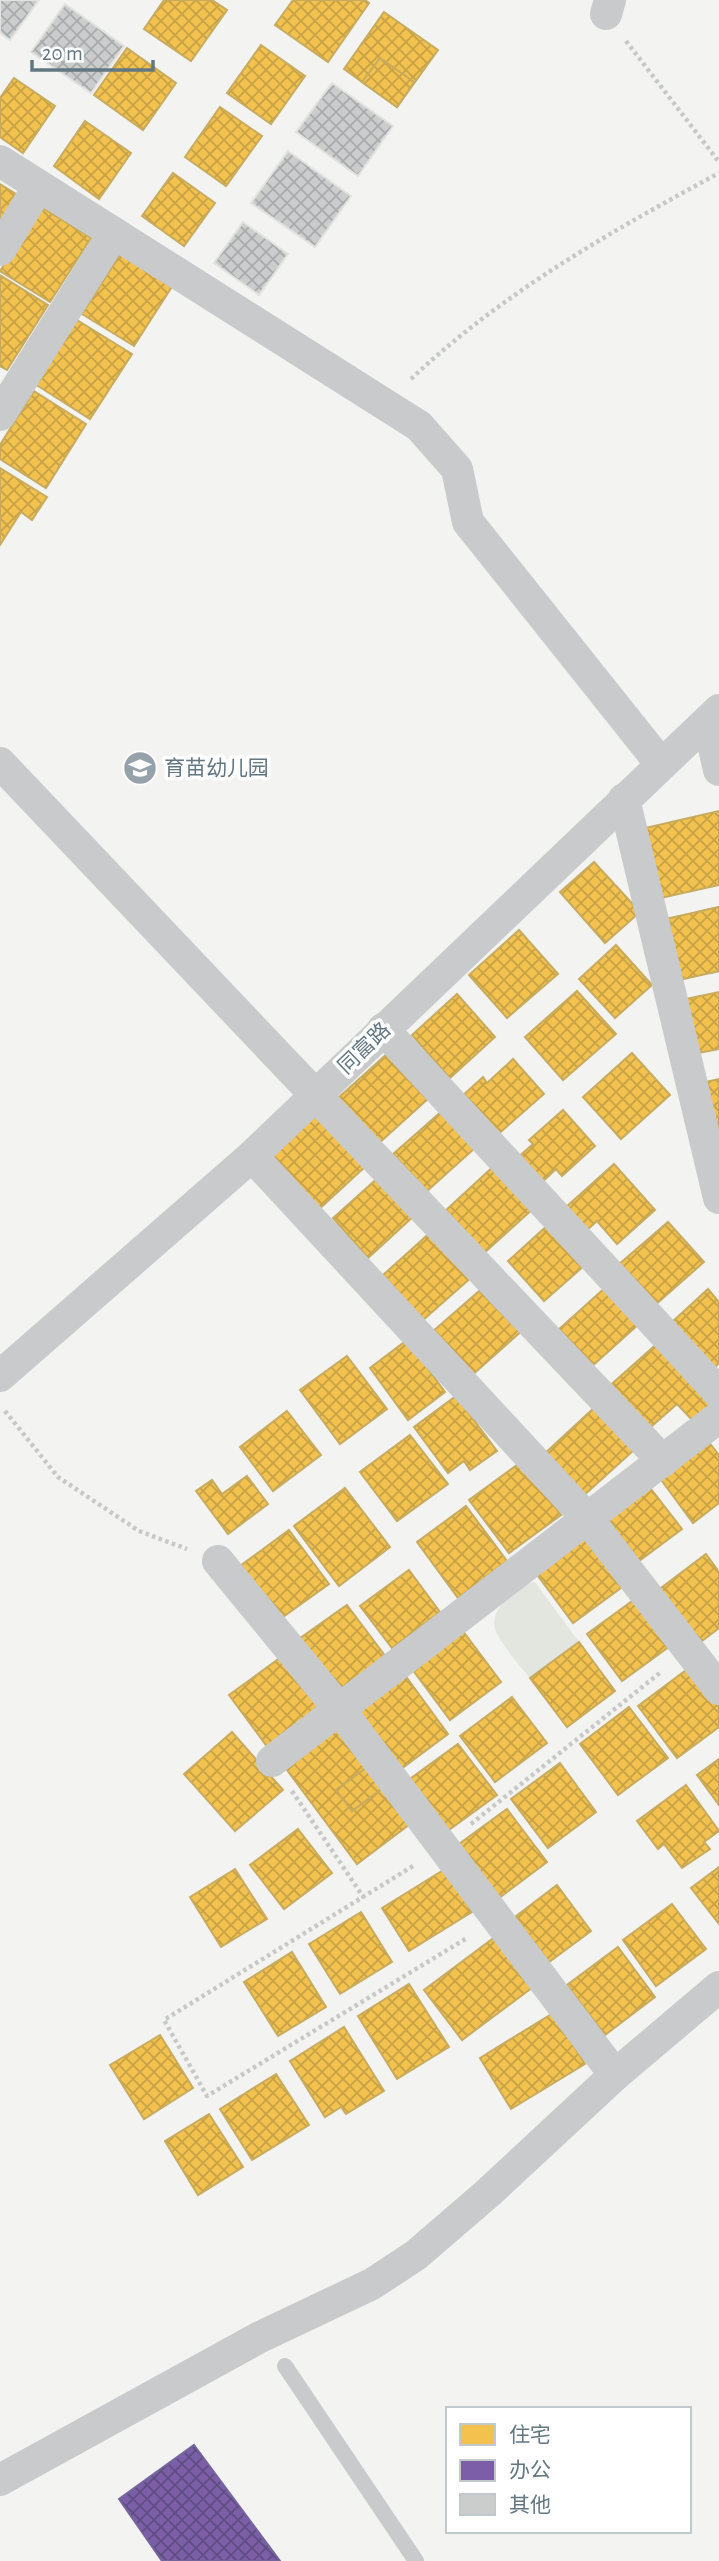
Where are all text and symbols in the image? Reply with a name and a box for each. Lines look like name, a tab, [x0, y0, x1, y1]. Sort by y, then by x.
scale bar	[32, 28, 152, 72]
text: 20 m	[42, 43, 83, 64]
school or university icon: 育苗幼儿园	[121, 749, 159, 787]
place label: 育苗幼儿园	[164, 757, 269, 779]
street label: 同富路	[334, 1018, 394, 1078]
legend	[446, 2407, 691, 2533]
text: 住宅	[509, 2424, 551, 2446]
text: 办公	[509, 2459, 551, 2481]
text: 其他	[509, 2494, 551, 2516]

